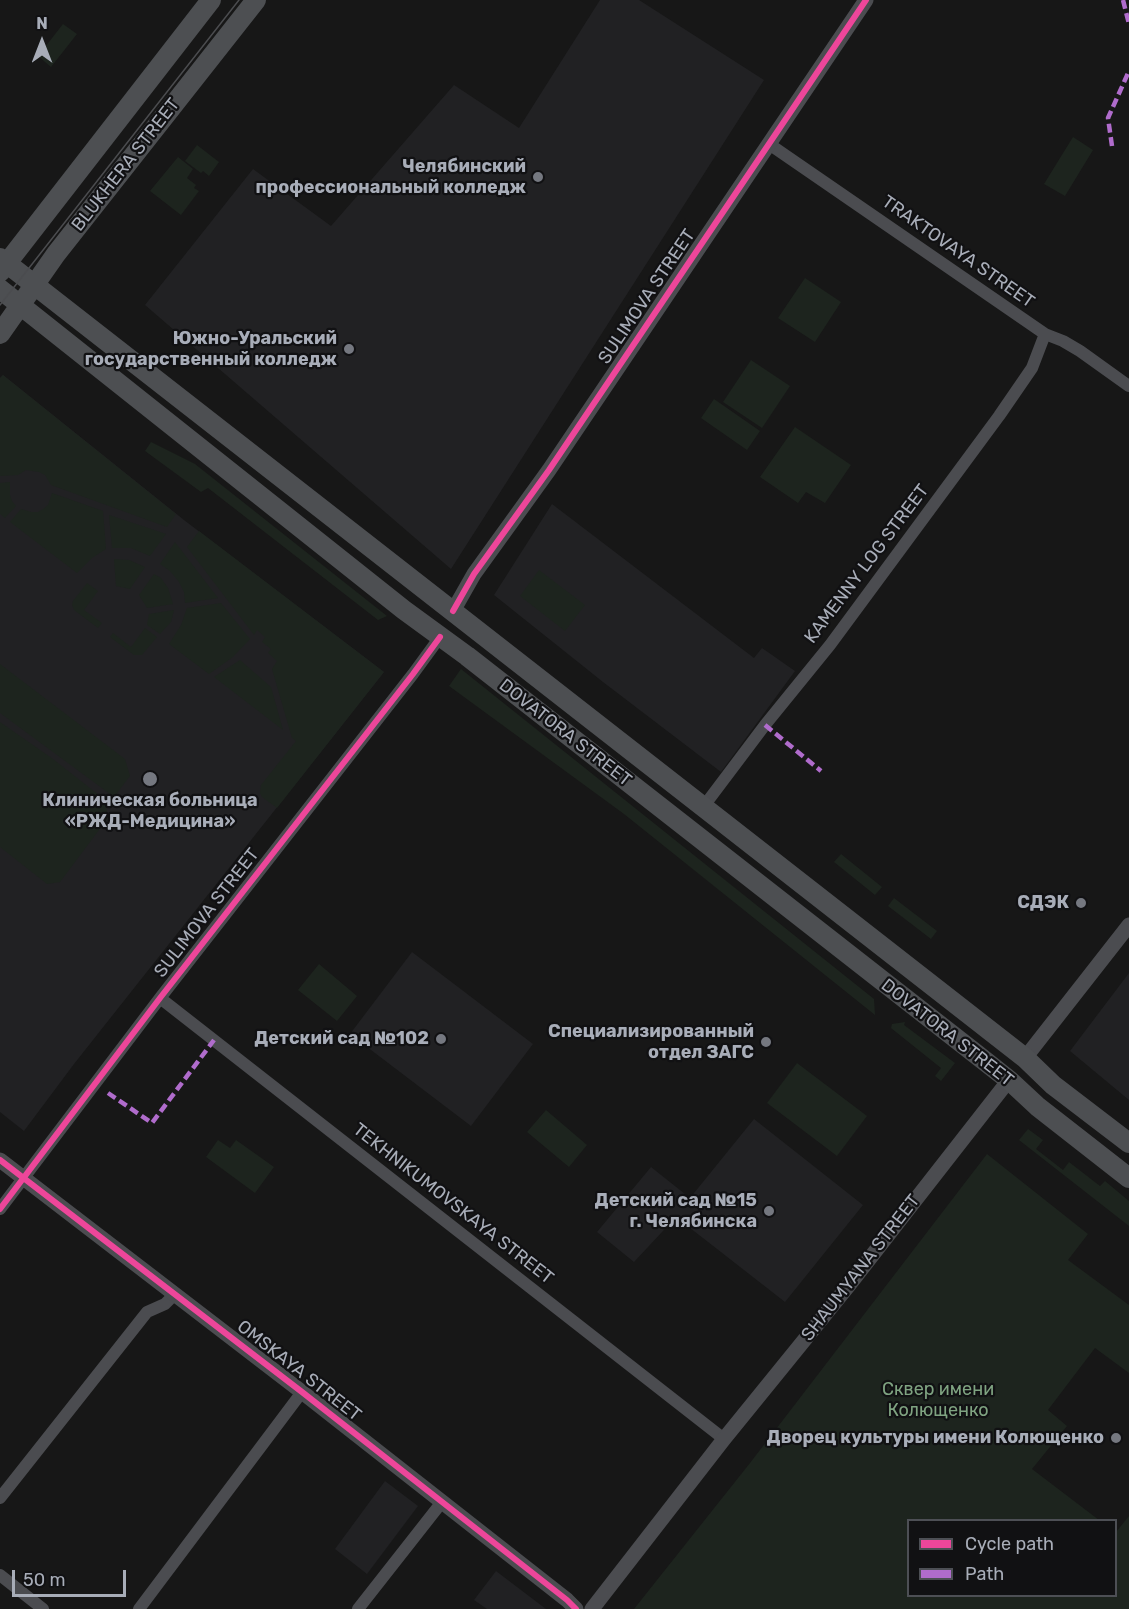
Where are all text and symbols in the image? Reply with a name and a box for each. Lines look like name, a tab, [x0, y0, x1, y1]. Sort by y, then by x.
north arrow	[12, 12, 72, 72]
text: N	[36, 14, 48, 33]
street label: BLUKHERA STREET	[67, 94, 185, 236]
place label: Челябинский профессиональный колледж	[256, 156, 526, 198]
marker: Челябинский профессиональный колледж	[531, 170, 545, 184]
street label: TRAKTOVAYA STREET	[878, 191, 1038, 313]
street label: SULIMOVA STREET	[594, 226, 700, 368]
place label: Южно-Уральский государственный колледж	[85, 328, 337, 370]
marker: Южно-Уральский государственный колледж	[342, 342, 356, 356]
street label: KAMENNY LOG STREET	[800, 480, 934, 648]
street label: DOVATORA STREET	[495, 675, 635, 791]
marker: Клиническая больница «РЖД-Медицина»	[141, 770, 159, 788]
place label: Клиническая больница «РЖД-Медицина»	[42, 790, 258, 832]
street label: SULIMOVA STREET	[150, 844, 264, 982]
place label: СДЭК	[1017, 892, 1069, 914]
marker: СДЭК	[1074, 896, 1088, 910]
street label: DOVATORA STREET	[877, 975, 1017, 1091]
place label: Специализированный отдел ЗАГС	[548, 1021, 754, 1064]
place label: Детский сад №102	[254, 1028, 429, 1050]
marker: Детский сад №102	[434, 1032, 448, 1046]
marker: Специализированный отдел ЗАГС	[759, 1035, 773, 1049]
street label: TEKHNIKUMOVSKAYA STREET	[348, 1119, 558, 1289]
place label: Детский сад №15 г. Челябинска	[595, 1190, 757, 1232]
street label: SHAUMYANA STREET	[797, 1191, 925, 1345]
marker: Детский сад №15 г. Челябинска	[762, 1204, 776, 1218]
street label: OMSKAYA STREET	[233, 1316, 365, 1426]
park label: Сквер имени Колющенко	[882, 1379, 994, 1422]
place label: Дворец культуры имени Колющенко	[767, 1427, 1104, 1449]
marker: Дворец культуры имени Колющенко	[1109, 1431, 1123, 1445]
legend	[907, 1519, 1117, 1597]
text: Cycle path	[965, 1533, 1054, 1555]
scale bar	[15, 1558, 129, 1596]
text: Path	[965, 1563, 1004, 1585]
text: 50 m	[23, 1569, 66, 1591]

